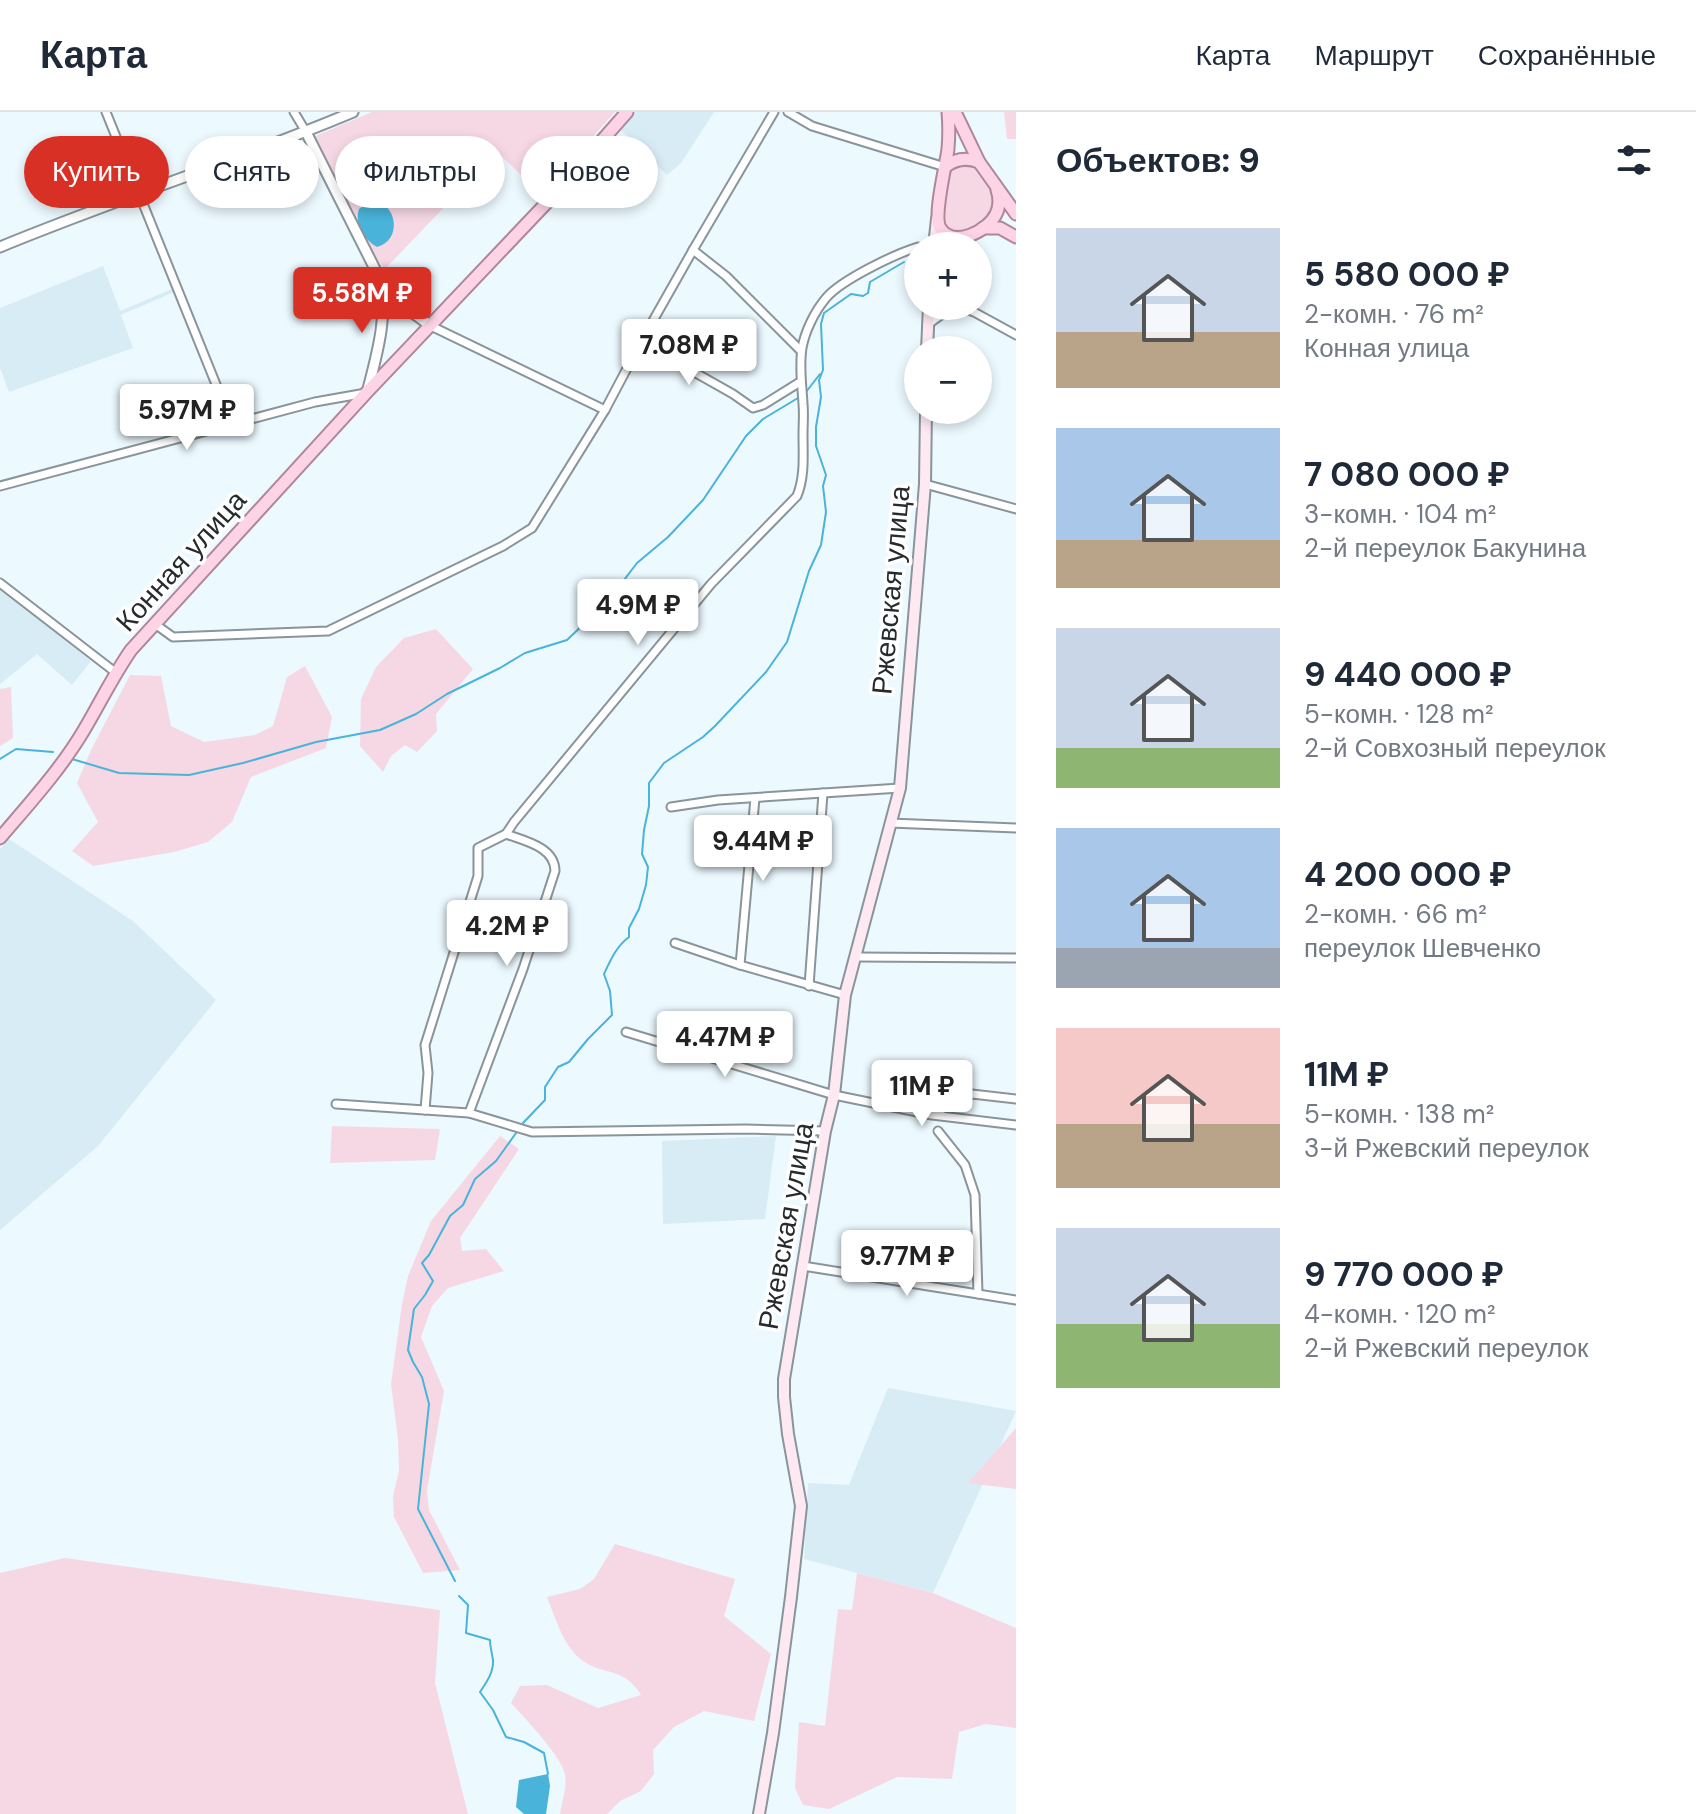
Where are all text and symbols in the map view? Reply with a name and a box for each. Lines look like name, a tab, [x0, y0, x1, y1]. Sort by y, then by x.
text: Карта	[40, 30, 147, 80]
text: Карта	[1195, 37, 1270, 74]
text: Маршрут	[1314, 37, 1434, 74]
text: Сохранённые	[1478, 37, 1656, 74]
chip: Купить	[24, 136, 169, 208]
chip: Снять	[185, 136, 319, 208]
chip: Фильтры	[335, 136, 505, 208]
chip: Новое	[521, 136, 658, 208]
text: Объектов: 9	[1056, 138, 1260, 183]
icon: filters	[1612, 138, 1656, 182]
map controls	[904, 232, 992, 424]
button: +	[904, 232, 992, 320]
text: 5 580 000 ₽	[1304, 252, 1510, 297]
icon: home	[1120, 260, 1216, 356]
pin: 5.58M ₽	[288, 267, 436, 335]
text: 5.58M ₽	[311, 276, 413, 310]
text: 2-комн. · 76 m²	[1304, 297, 1484, 331]
pin: 7.08M ₽	[615, 319, 763, 387]
text: 7.08M ₽	[640, 328, 738, 362]
text: Конная улица	[1304, 331, 1469, 365]
button: −	[904, 336, 992, 424]
pin: 5.97M ₽	[113, 384, 261, 452]
text: 5.97M ₽	[138, 393, 236, 427]
text: 7 080 000 ₽	[1304, 452, 1510, 497]
icon: home	[1120, 460, 1216, 556]
street label: Конная улица	[108, 482, 255, 640]
street label: Ржевская улица	[863, 484, 919, 696]
text: 3-комн. · 104 m²	[1304, 497, 1496, 531]
text: 2-й переулок Бакунина	[1304, 531, 1586, 565]
pin: 4.9M ₽	[573, 579, 703, 647]
text: 4.9M ₽	[595, 588, 681, 622]
text: 9 440 000 ₽	[1304, 652, 1512, 697]
icon: home	[1120, 660, 1216, 756]
text: 5-комн. · 128 m²	[1304, 697, 1494, 731]
text: 2-й Совхозный переулок	[1304, 731, 1606, 765]
pin: 9.44M ₽	[689, 815, 837, 883]
text: 9.44M ₽	[712, 824, 814, 858]
text: 4 200 000 ₽	[1304, 852, 1511, 897]
icon: home	[1120, 860, 1216, 956]
text: 2-комн. · 66 m²	[1304, 897, 1487, 931]
pin: 4.2M ₽	[442, 900, 572, 968]
text: 4.2M ₽	[465, 909, 549, 943]
text: переулок Шевченко	[1304, 931, 1541, 965]
pin: 4.47M ₽	[651, 1011, 799, 1079]
text: 4.47M ₽	[675, 1020, 775, 1054]
text: 11M ₽	[1304, 1052, 1389, 1097]
pin: 11M ₽	[866, 1060, 978, 1128]
icon: home	[1120, 1060, 1216, 1156]
text: 11M ₽	[889, 1069, 955, 1103]
text: 5-комн. · 138 m²	[1304, 1097, 1494, 1131]
street label: Ржевская улица	[750, 1119, 822, 1332]
text: 3-й Ржевский переулок	[1304, 1131, 1589, 1165]
pin: 9.77M ₽	[833, 1230, 981, 1298]
text: 9.77M ₽	[859, 1239, 955, 1273]
text: 9 770 000 ₽	[1304, 1252, 1504, 1297]
icon: home	[1120, 1260, 1216, 1356]
text: 4-комн. · 120 m²	[1304, 1297, 1496, 1331]
text: 2-й Ржевский переулок	[1304, 1331, 1588, 1365]

